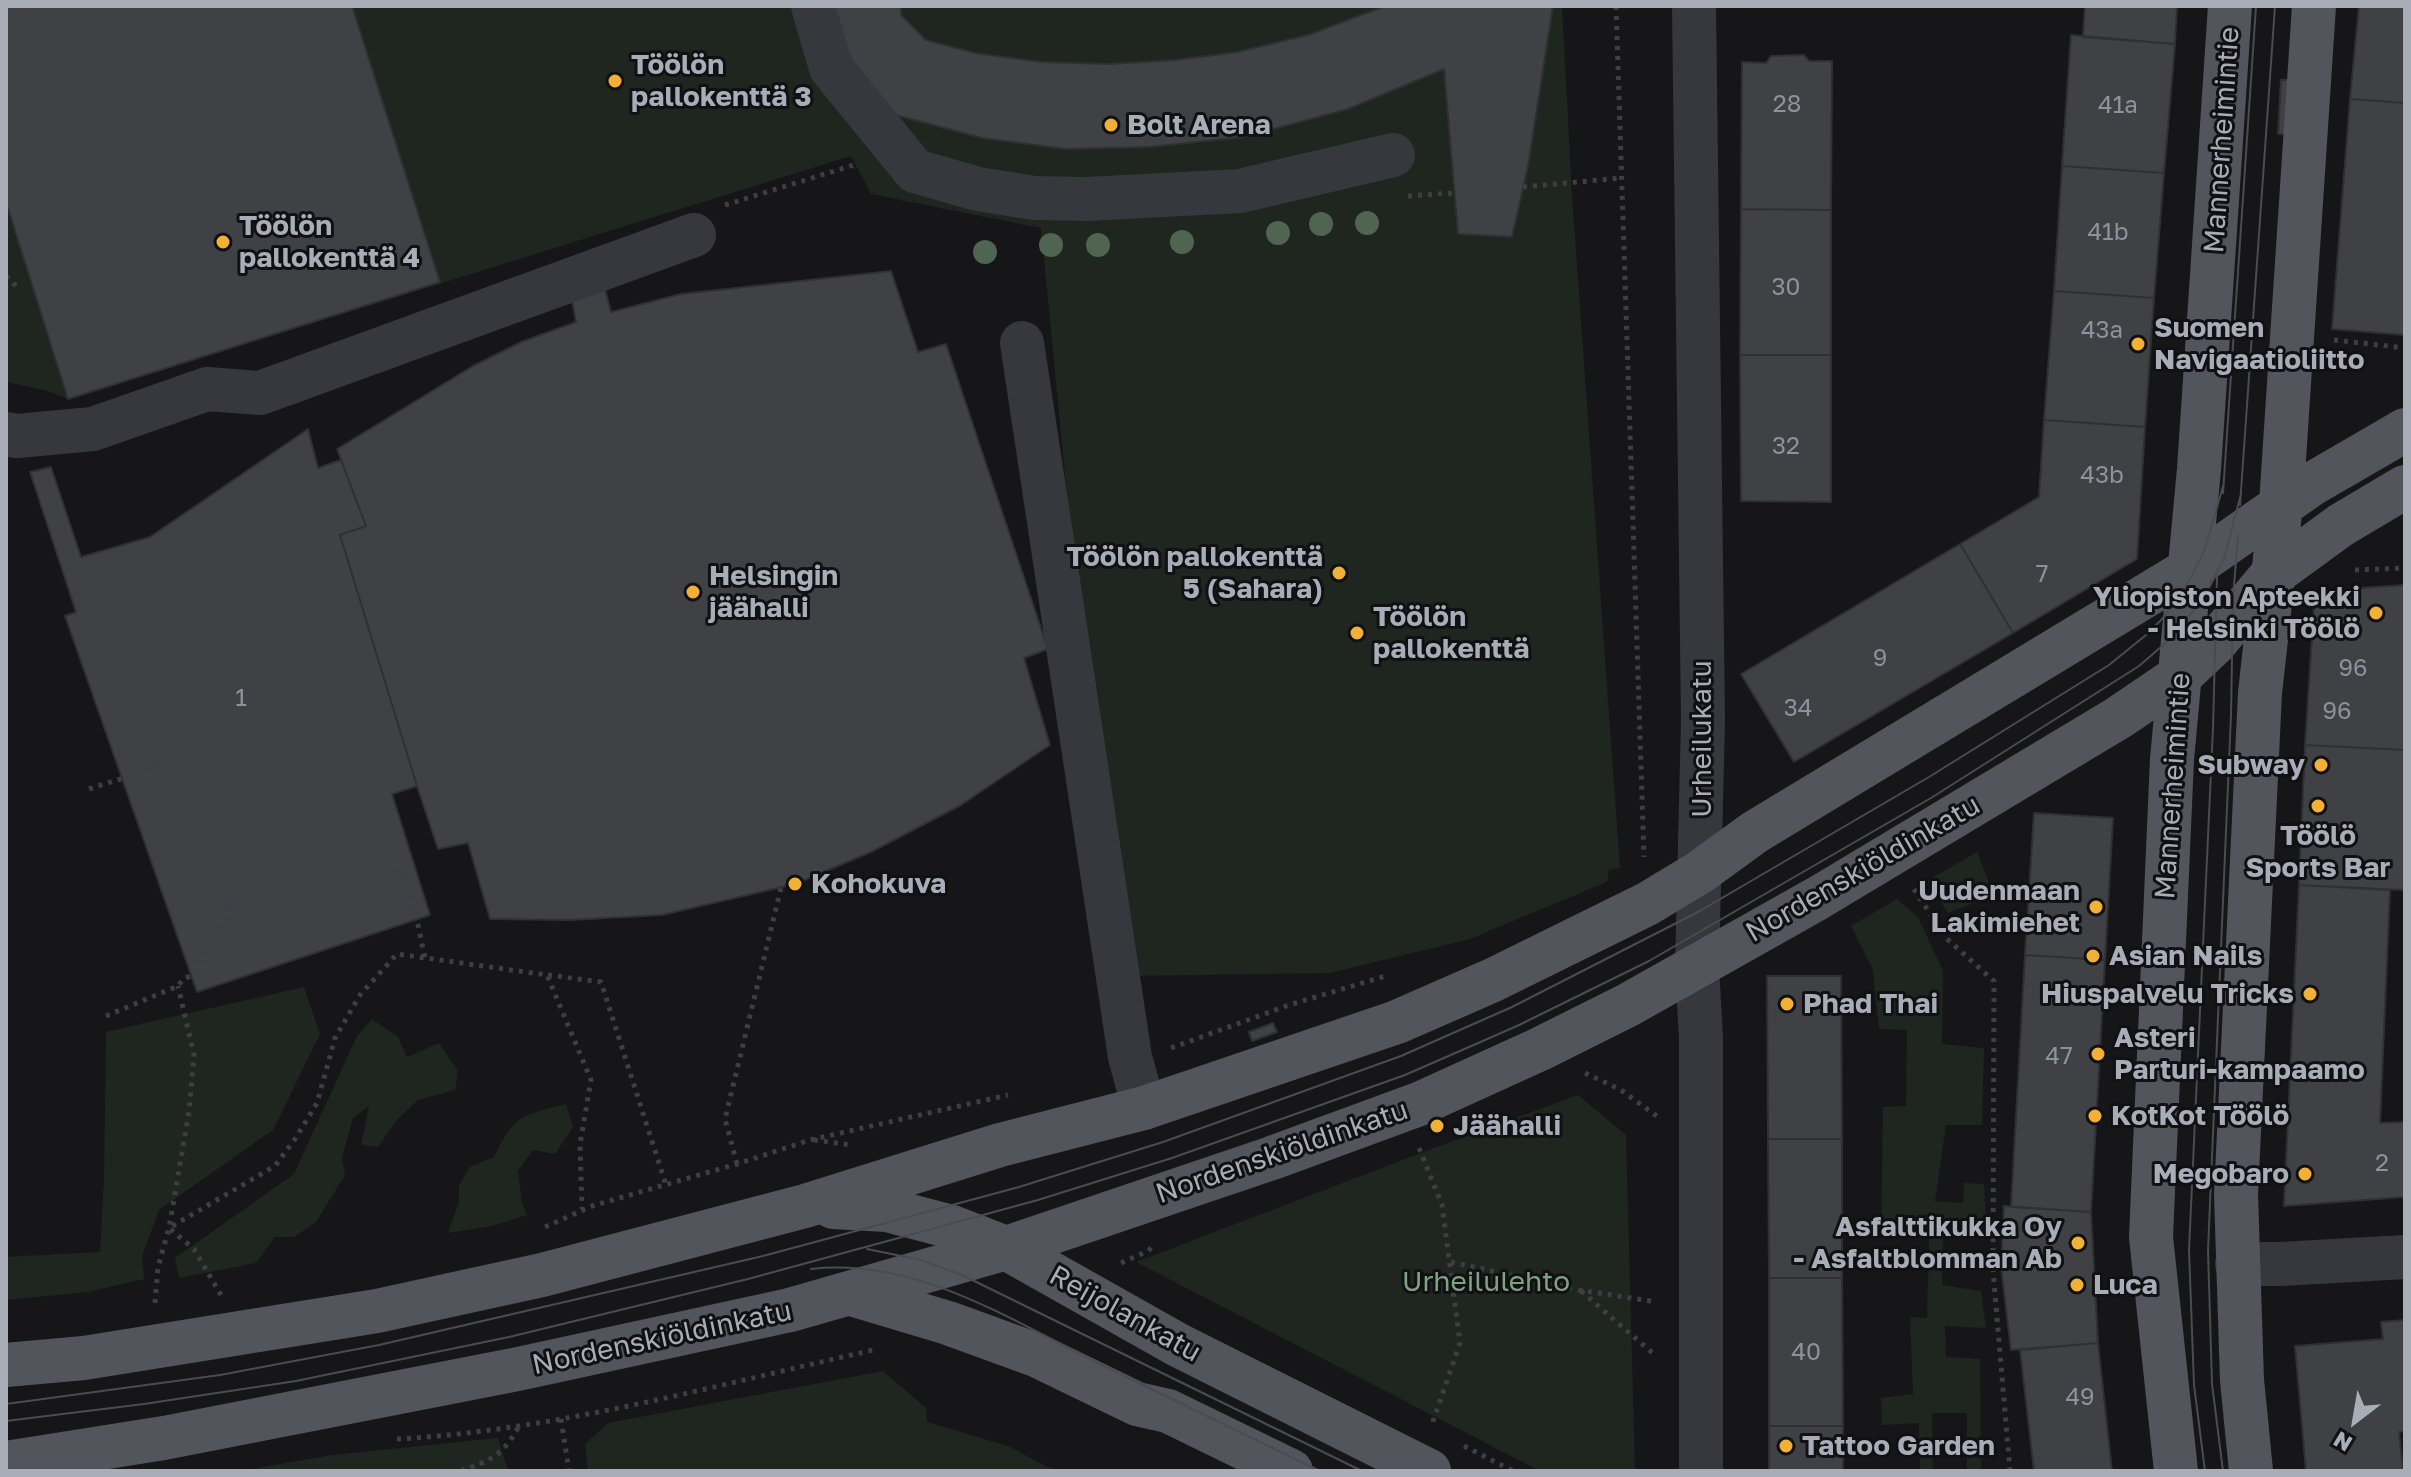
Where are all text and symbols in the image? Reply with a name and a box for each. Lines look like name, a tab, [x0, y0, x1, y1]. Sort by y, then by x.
street label: Mannerheimintie	[2197, 26, 2247, 254]
place label: Töölön pallokenttä 3	[631, 48, 811, 114]
marker: Töölön pallokenttä 3	[606, 72, 624, 90]
house number: 28	[1773, 90, 1801, 118]
house number: 41a	[2098, 91, 2138, 119]
place label: Bolt Arena	[1127, 108, 1271, 142]
marker: Bolt Arena	[1102, 116, 1120, 134]
place label: Töölön pallokenttä 4	[239, 209, 420, 275]
house number: 41b	[2087, 218, 2129, 246]
marker: Töölön pallokenttä 4	[214, 233, 232, 251]
house number: 30	[1772, 273, 1800, 301]
place label: Suomen Navigaatioliitto	[2154, 311, 2365, 377]
house number: 43a	[2081, 316, 2123, 344]
marker: Suomen Navigaatioliitto	[2129, 335, 2147, 353]
house number: 32	[1772, 432, 1800, 460]
house number: 43b	[2080, 461, 2124, 489]
place label: Töölön pallokenttä 5 (Sahara)	[1066, 540, 1323, 606]
place label: Helsingin jäähalli	[709, 559, 838, 625]
house number: 7	[2036, 560, 2048, 588]
marker: Töölön pallokenttä 5 (Sahara)	[1330, 564, 1348, 582]
place label: Yliopiston Apteekki - Helsinki Töölö	[2093, 580, 2360, 646]
marker: Helsingin jäähalli	[684, 583, 702, 601]
place label: Töölön pallokenttä	[1373, 600, 1529, 666]
marker: Yliopiston Apteekki - Helsinki Töölö	[2367, 604, 2385, 622]
marker: Töölön pallokenttä	[1348, 624, 1366, 642]
house number: 9	[1873, 644, 1887, 672]
house number: 96	[2338, 654, 2368, 682]
street label: Urheilukatu	[1685, 660, 1719, 818]
street label: Mannerheimintie	[2148, 672, 2198, 900]
house number: 1	[235, 684, 247, 712]
house number: 34	[1784, 694, 1812, 722]
house number: 96	[2322, 697, 2352, 725]
place label: Subway	[2197, 748, 2305, 782]
marker: Subway	[2312, 756, 2330, 774]
street label: Nordenskiöldinkatu	[1740, 788, 1986, 950]
marker: Töölö Sports Bar	[2309, 797, 2327, 815]
place label: Töölö Sports Bar	[2245, 819, 2391, 885]
place label: Kohokuva	[811, 867, 946, 901]
place label: Uudenmaan Lakimiehet	[1918, 874, 2080, 940]
marker: Kohokuva	[786, 875, 804, 893]
marker: Uudenmaan Lakimiehet	[2087, 898, 2105, 916]
place label: Asian Nails	[2109, 939, 2263, 973]
marker: Asian Nails	[2084, 947, 2102, 965]
place label: Hiuspalvelu Tricks	[2041, 977, 2294, 1011]
marker: Hiuspalvelu Tricks	[2301, 985, 2319, 1003]
place label: Phad Thai	[1803, 987, 1938, 1021]
marker: Phad Thai	[1778, 995, 1796, 1013]
place label: Asteri Parturi-kampaamo	[2114, 1021, 2365, 1087]
house number: 47	[2045, 1042, 2073, 1070]
marker: Asteri Parturi-kampaamo	[2089, 1045, 2107, 1063]
street label: Nordenskiöldinkatu	[1152, 1093, 1412, 1211]
place label: KotKot Töölö	[2111, 1099, 2289, 1133]
marker: KotKot Töölö	[2086, 1107, 2104, 1125]
place label: Jäähalli	[1453, 1109, 1561, 1143]
marker: Jäähalli	[1428, 1117, 1446, 1135]
house number: 2	[2375, 1149, 2389, 1177]
place label: Megobaro	[2153, 1157, 2289, 1191]
marker: Megobaro	[2296, 1165, 2314, 1183]
place label: Asfalttikukka Oy - Asfaltblomman Ab	[1793, 1210, 2062, 1276]
marker: Asfalttikukka Oy - Asfaltblomman Ab	[2069, 1234, 2087, 1252]
street label: Reijolankatu	[1043, 1259, 1207, 1369]
park label: Urheilulehto	[1402, 1265, 1570, 1299]
place label: Luca	[2093, 1268, 2158, 1302]
marker: Luca	[2068, 1276, 2086, 1294]
street label: Nordenskiöldinkatu	[529, 1294, 795, 1382]
house number: 40	[1791, 1338, 1821, 1366]
north arrow	[2315, 1381, 2395, 1461]
house number: 49	[2065, 1383, 2095, 1411]
text: N	[2328, 1426, 2357, 1458]
place label: Tattoo Garden	[1802, 1429, 1995, 1463]
marker: Tattoo Garden	[1777, 1437, 1795, 1455]

